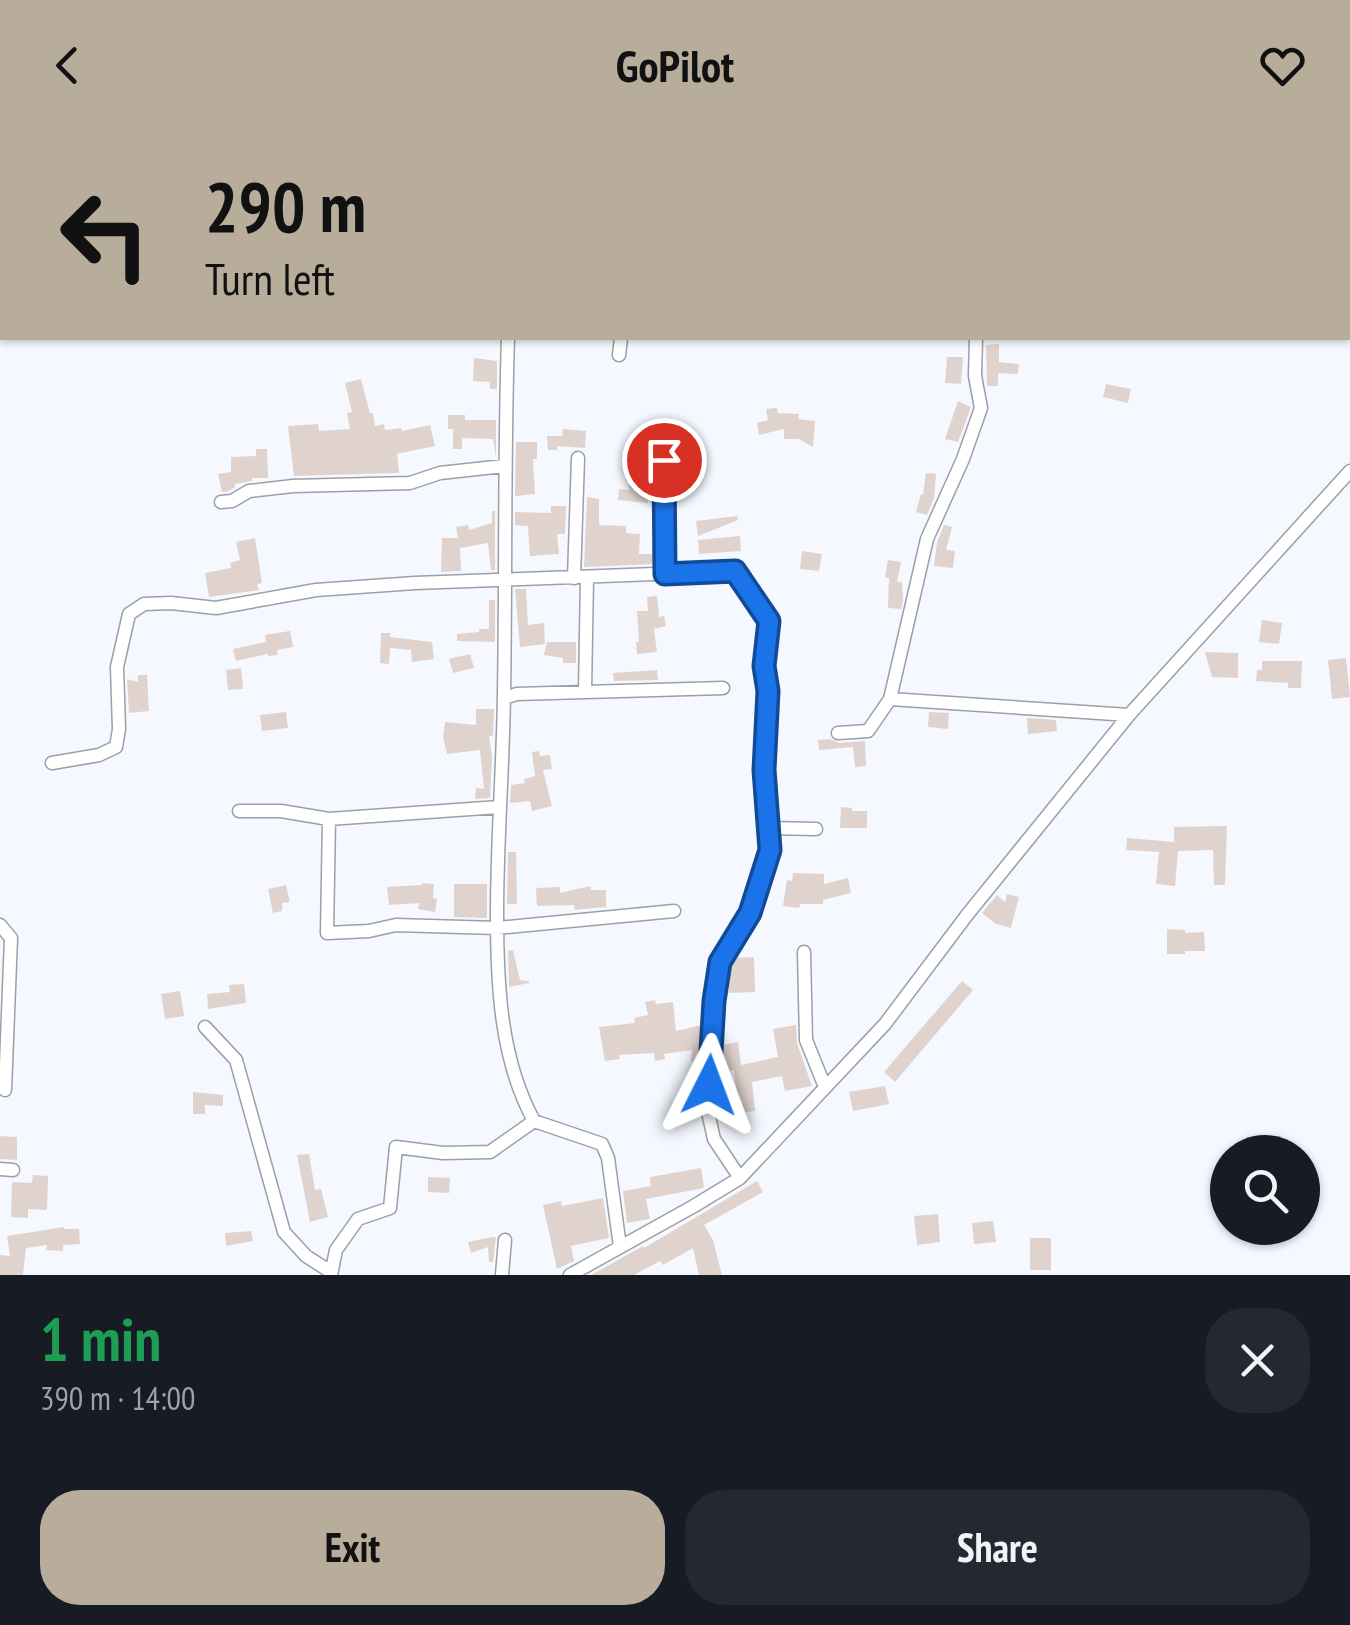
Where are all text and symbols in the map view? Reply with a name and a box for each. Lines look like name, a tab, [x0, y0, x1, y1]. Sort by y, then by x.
text: GoPilot	[616, 36, 734, 94]
icon: back	[40, 38, 95, 93]
icon: heart	[1255, 38, 1310, 93]
text: 290 m	[205, 161, 366, 251]
icon: left	[40, 170, 170, 300]
text: Turn left	[205, 249, 335, 307]
pin	[622, 418, 707, 503]
icon: arrive	[637, 433, 692, 488]
position arrow	[657, 1033, 761, 1137]
map controls	[1210, 1135, 1320, 1245]
button: search	[1210, 1135, 1320, 1245]
text: 1 min	[40, 1300, 161, 1378]
button: close	[1205, 1308, 1310, 1413]
text: 390 m · 14:00	[40, 1377, 195, 1419]
button: Exit	[40, 1490, 665, 1605]
button: Share	[685, 1490, 1310, 1605]

